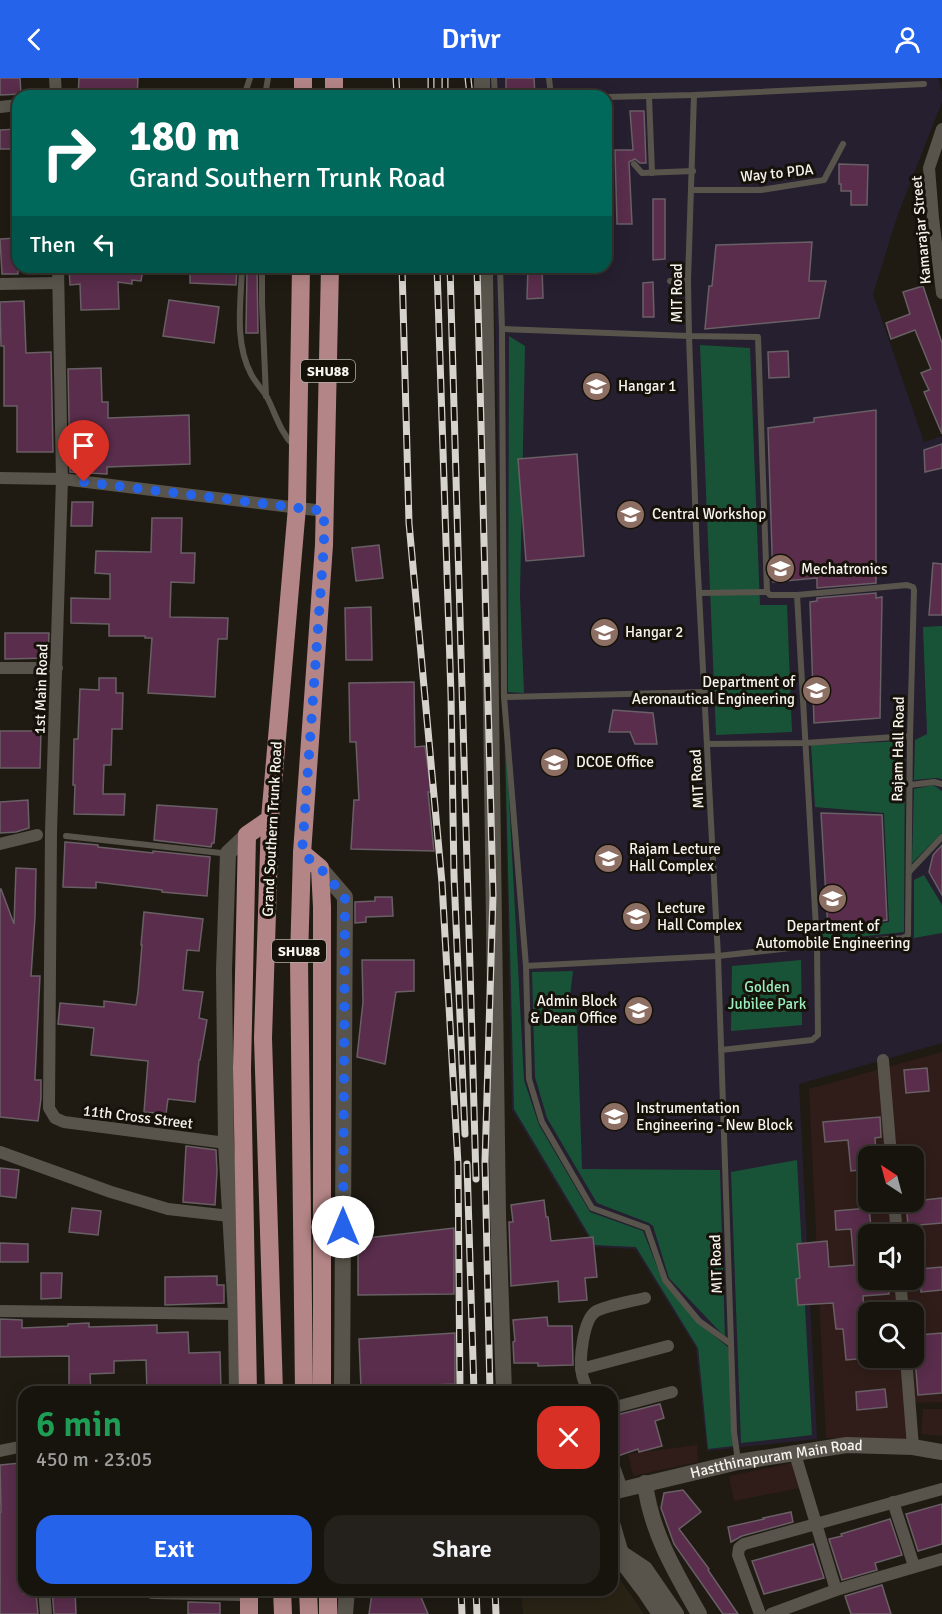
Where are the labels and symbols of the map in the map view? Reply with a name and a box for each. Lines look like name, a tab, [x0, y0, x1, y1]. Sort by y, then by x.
street label: Way to PDA	[740, 160, 814, 186]
street label: Kamarajar Street	[907, 175, 935, 285]
street label: MIT Road	[668, 263, 686, 323]
road number: SHU88	[301, 360, 355, 382]
school or university icon: Hangar 1	[581, 370, 613, 402]
place label: Hangar 1	[618, 377, 676, 395]
pin	[58, 420, 109, 482]
school or university icon: Central Workshop	[615, 498, 647, 530]
place label: Central Workshop	[652, 505, 766, 523]
school or university icon: Mechatronics	[764, 553, 796, 585]
place label: Mechatronics	[801, 560, 888, 578]
school or university icon: Hangar 2	[588, 616, 620, 648]
place label: Hangar 2	[625, 623, 683, 641]
street label: 1st Main Road	[30, 643, 52, 735]
place label: Department of Aeronautical Engineering	[632, 673, 796, 708]
school or university icon: Department of Aeronautical Engineering	[800, 675, 832, 707]
street label: Rajam Hall Road	[888, 696, 908, 802]
street label: Grand Southern Trunk Road	[258, 741, 286, 917]
school or university icon: DCOE Office	[539, 746, 571, 778]
street label: MIT Road	[686, 749, 708, 809]
place label: DCOE Office	[576, 753, 654, 771]
place label: Rajam Lecture Hall Complex	[629, 840, 721, 875]
school or university icon: Rajam Lecture Hall Complex	[592, 842, 624, 874]
school or university icon: Department of Automobile Engineering	[817, 883, 849, 915]
place label: Lecture Hall Complex	[657, 899, 742, 934]
school or university icon: Lecture Hall Complex	[620, 901, 652, 933]
place label: Department of Automobile Engineering	[756, 917, 910, 952]
road number: SHU88	[272, 940, 326, 962]
park label: Golden Jubilee Park	[728, 978, 807, 1013]
place label: Admin Block & Dean Office	[530, 992, 617, 1027]
school or university icon: Admin Block & Dean Office	[622, 994, 654, 1026]
place label: Instrumentation Engineering - New Block	[636, 1099, 793, 1134]
street label: 11th Cross Street	[82, 1101, 194, 1133]
school or university icon: Instrumentation Engineering - New Block	[599, 1101, 631, 1133]
north arrow	[858, 1146, 924, 1212]
position arrow	[311, 1195, 375, 1259]
street label: MIT Road	[706, 1234, 726, 1294]
street label: Hastthinapuram Main Road	[688, 1436, 863, 1482]

